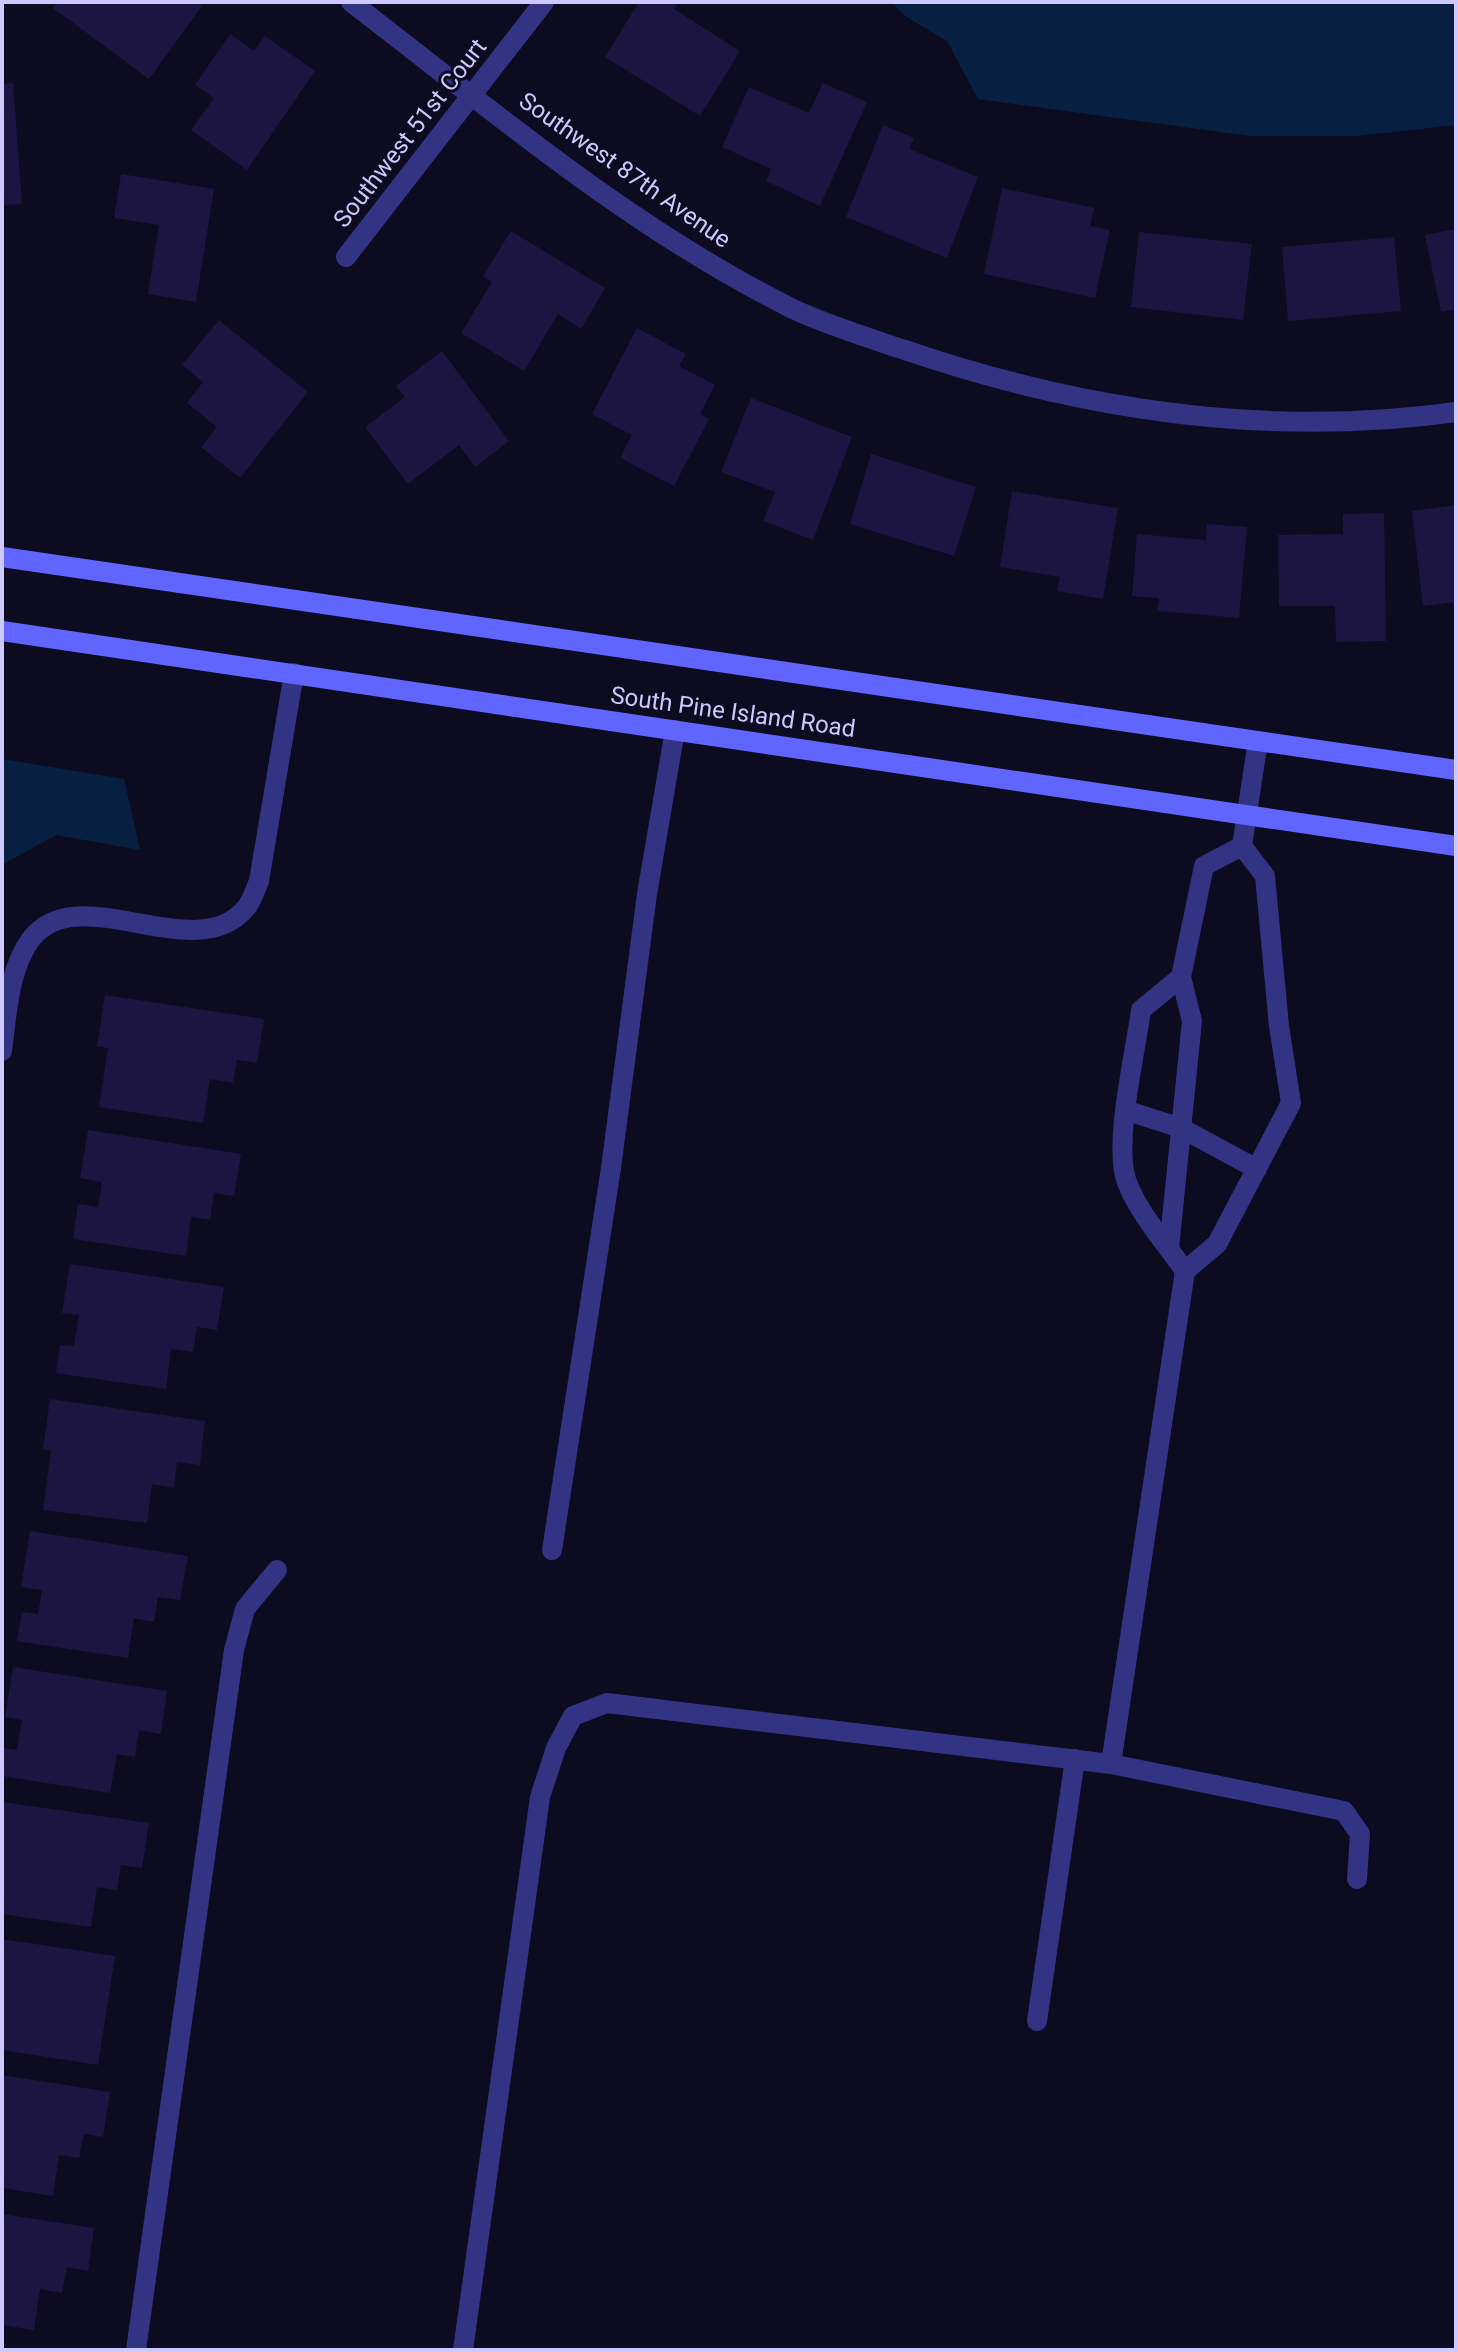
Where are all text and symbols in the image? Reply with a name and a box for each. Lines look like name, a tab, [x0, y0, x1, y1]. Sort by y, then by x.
street label: Southwest 51st Court	[328, 33, 492, 233]
street label: Southwest 87th Avenue	[514, 86, 736, 254]
street label: South Pine Island Road	[609, 681, 857, 743]

